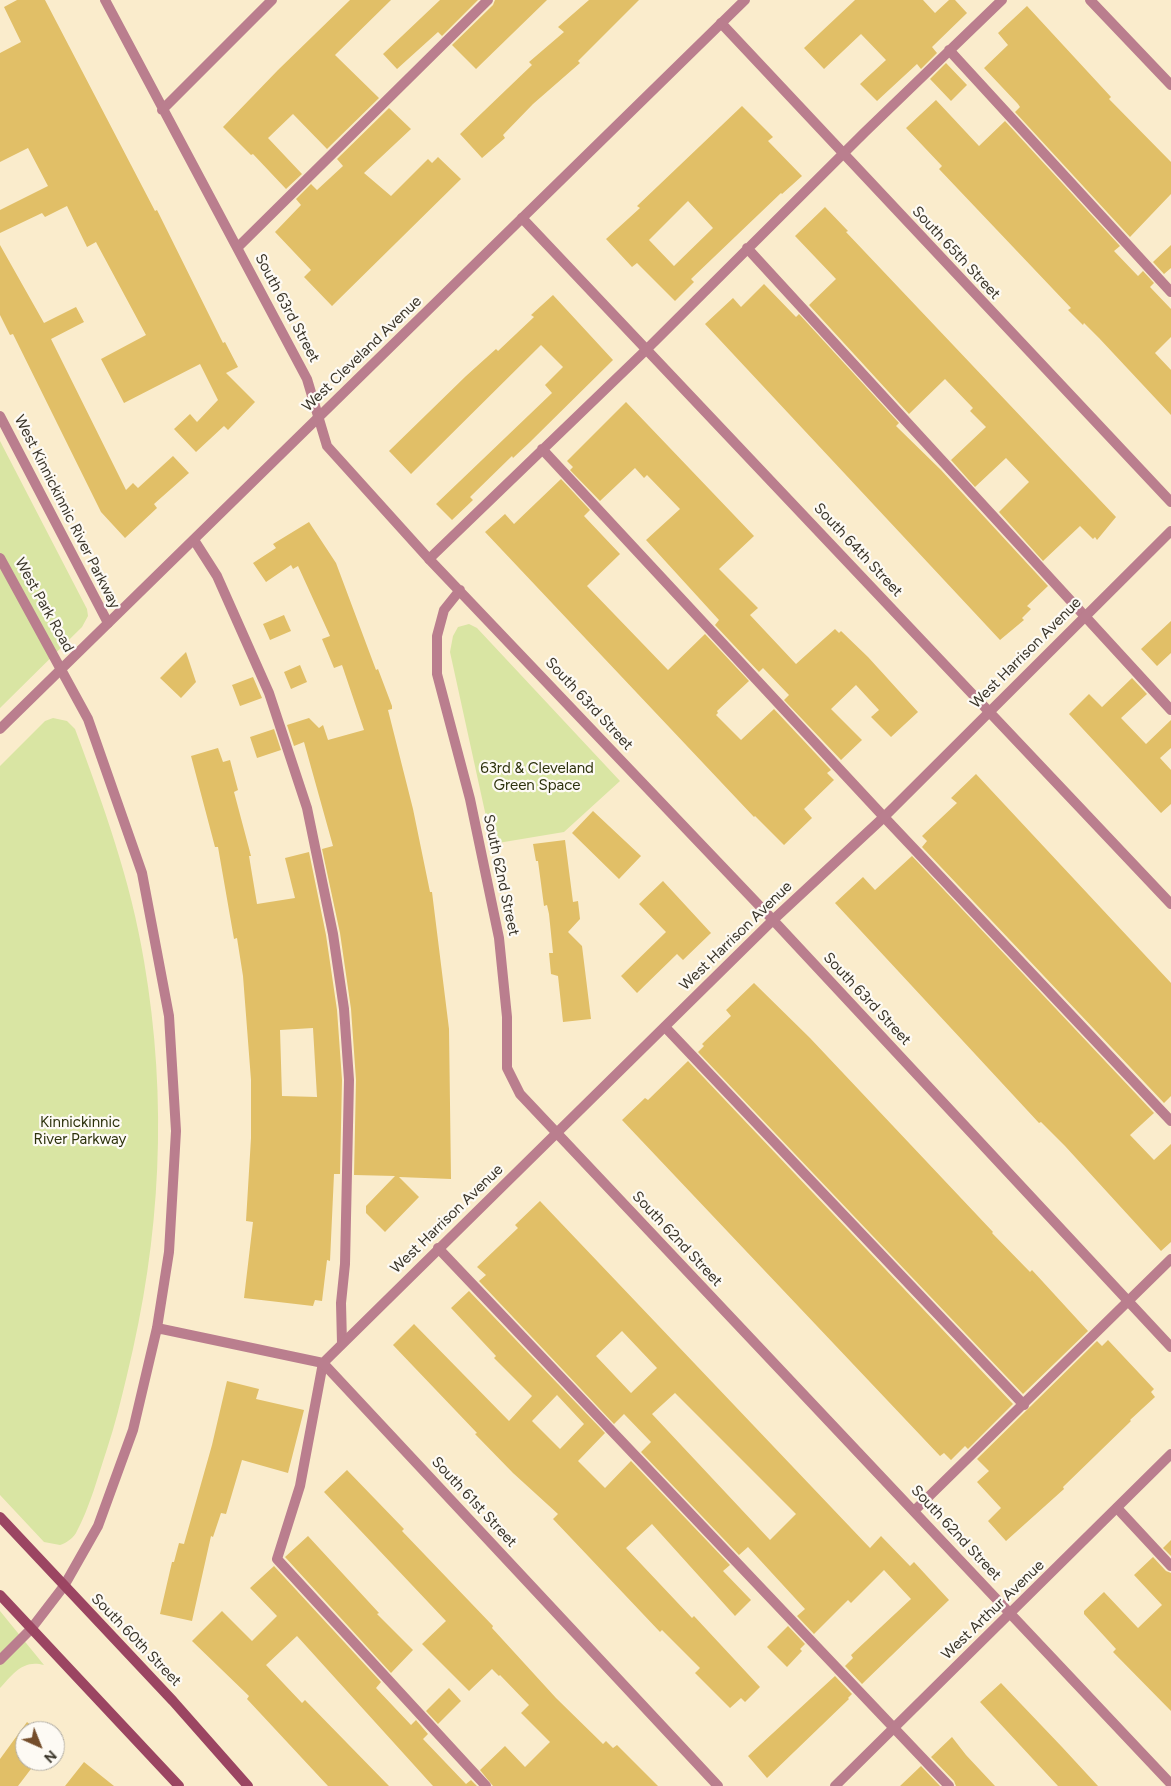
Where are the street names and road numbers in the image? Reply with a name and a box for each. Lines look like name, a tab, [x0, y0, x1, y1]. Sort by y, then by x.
street label: South 65th Street	[908, 203, 1004, 303]
street label: South 63rd Street	[251, 251, 323, 365]
street label: West Cleveland Avenue	[299, 292, 425, 416]
street label: West Kinnickinnic River Parkway	[10, 412, 124, 612]
street label: South 64th Street	[810, 499, 906, 601]
street label: West Park Road	[11, 555, 77, 655]
street label: West Harrison Avenue	[967, 594, 1085, 712]
street label: South 63rd Street	[541, 654, 637, 754]
street label: South 62nd Street	[479, 813, 523, 937]
street label: West Harrison Avenue	[676, 878, 796, 994]
street label: South 63rd Street	[819, 949, 915, 1049]
street label: West Harrison Avenue	[387, 1161, 507, 1277]
street label: South 62nd Street	[628, 1188, 726, 1290]
street label: South 61st Street	[427, 1453, 521, 1551]
street label: South 62nd Street	[907, 1482, 1005, 1584]
street label: West Arthur Avenue	[938, 1556, 1048, 1664]
street label: South 60th Street	[87, 1590, 185, 1690]

